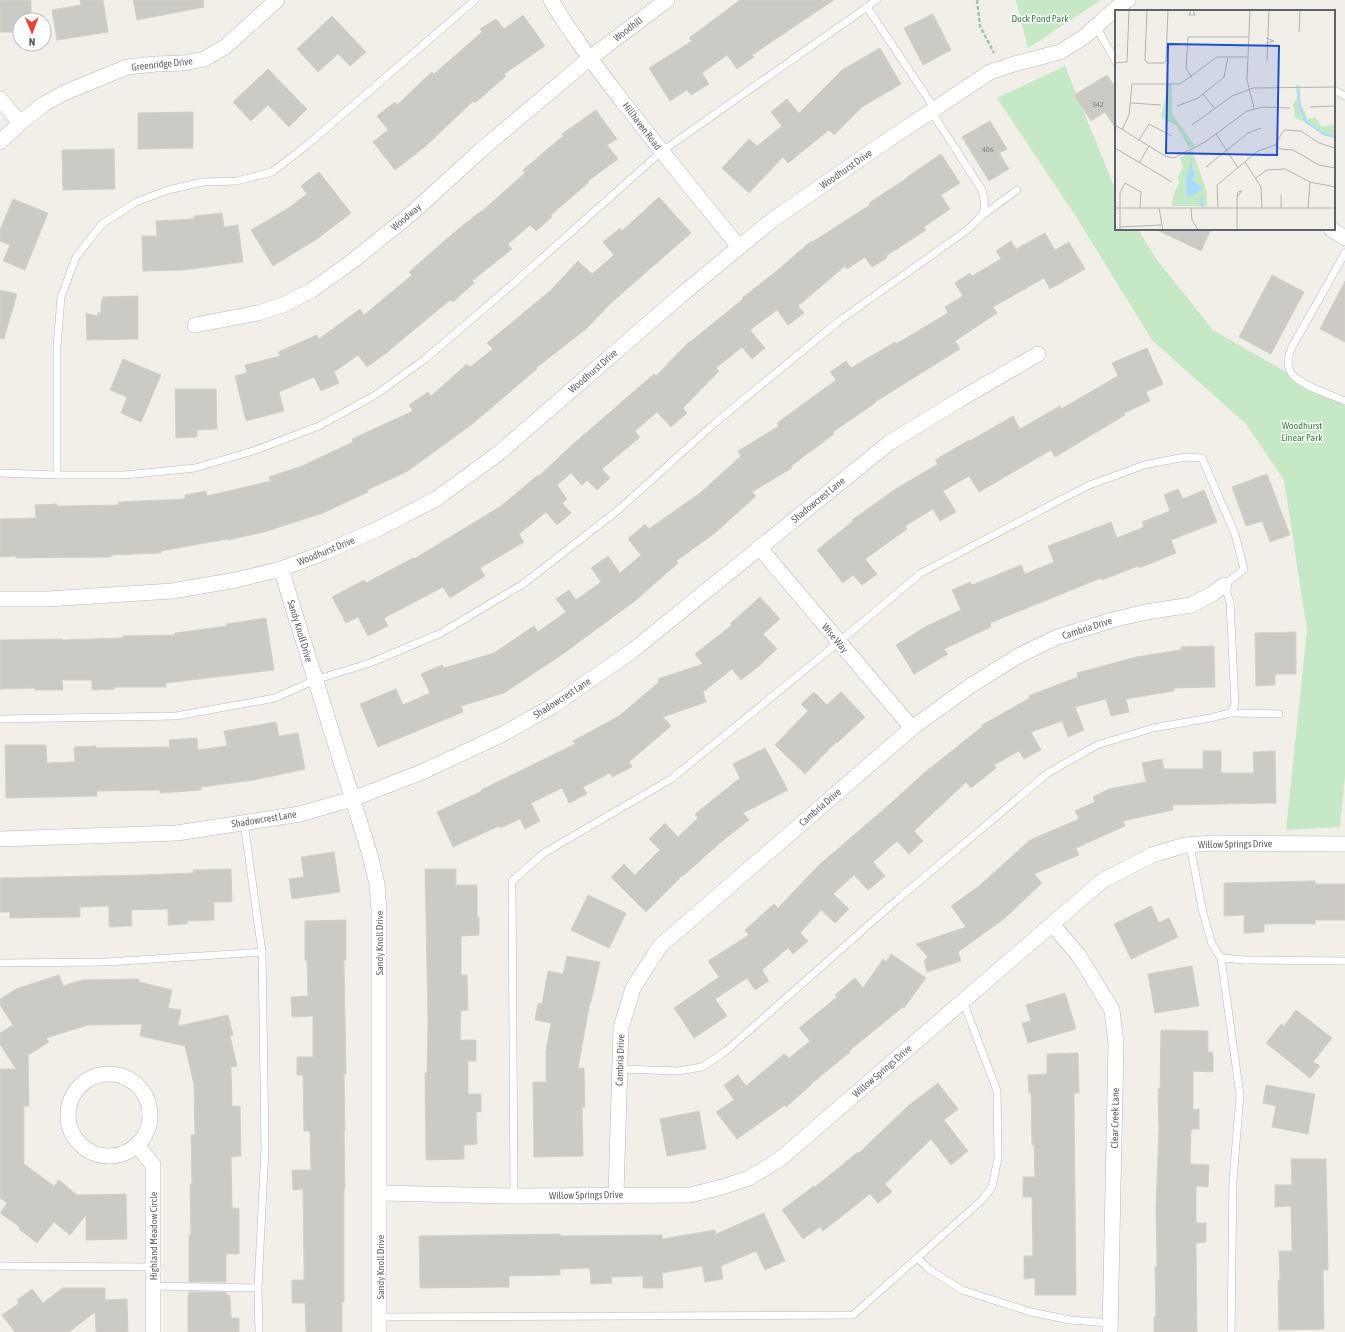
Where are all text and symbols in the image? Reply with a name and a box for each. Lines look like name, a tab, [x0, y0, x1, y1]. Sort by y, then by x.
inset map	[1115, 10, 1335, 230]
north arrow	[12, 12, 52, 52]
park label: Duck Pond Park	[1011, 13, 1069, 24]
street label: Woodhill	[611, 14, 645, 43]
text: N	[29, 36, 36, 48]
street label: Greenridge Drive	[131, 55, 194, 73]
street label: Hillhaven Road	[621, 100, 664, 152]
house number: 342	[1092, 100, 1104, 109]
house number: 406	[982, 145, 994, 154]
street label: Woodhurst Drive	[818, 147, 874, 191]
street label: Woodway	[389, 201, 423, 233]
street label: Woodhurst Drive	[566, 347, 620, 395]
park label: Woodhurst Linear Park	[1281, 420, 1323, 443]
street label: Shadowcrest Lane	[789, 475, 847, 525]
street label: Woodhurst Drive	[296, 534, 357, 568]
street label: Sandy Knoll Drive	[285, 599, 315, 664]
street label: Cambria Drive	[1061, 615, 1114, 641]
street label: Wise Way	[820, 621, 850, 655]
street label: Shadowcrest Lane	[531, 675, 593, 721]
street label: Cambria Drive	[797, 786, 843, 828]
street label: Shadowcrest Lane	[231, 808, 298, 830]
street label: Willow Springs Drive	[1198, 838, 1273, 850]
street label: Sandy Knoll Drive	[374, 910, 385, 975]
street label: Cambria Drive	[614, 1033, 626, 1086]
street label: Willow Springs Drive	[850, 1042, 914, 1100]
street label: Clear Creek Lane	[1109, 1087, 1121, 1148]
street label: Willow Springs Drive	[549, 1189, 624, 1201]
street label: Highland Meadow Circle	[148, 1191, 159, 1280]
street label: Sandy Knoll Drive	[375, 1234, 386, 1299]

